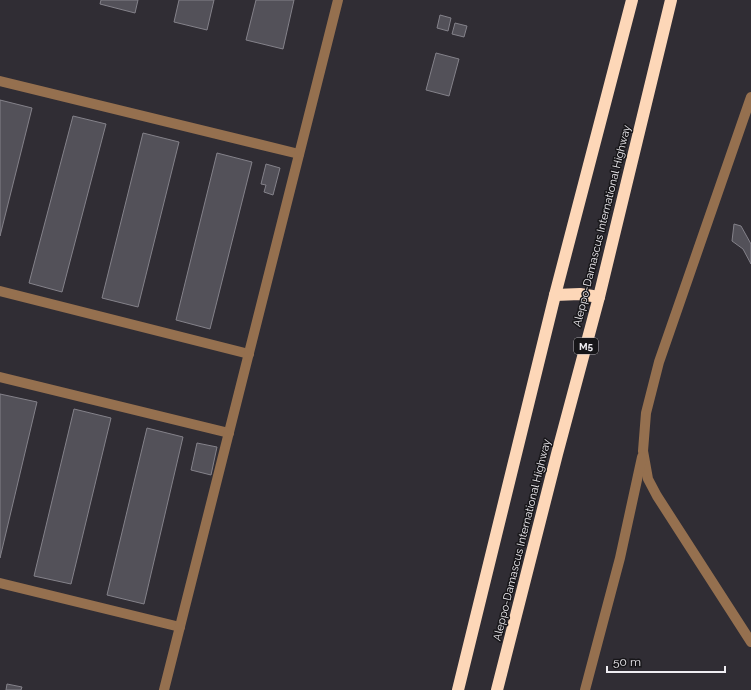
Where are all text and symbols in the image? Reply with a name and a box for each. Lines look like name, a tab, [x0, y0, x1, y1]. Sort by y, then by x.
street label: Aleppo-Damascus International Highway	[571, 124, 633, 328]
road number: M5	[574, 338, 598, 354]
street label: Aleppo-Damascus International Highway	[491, 438, 553, 642]
scale bar	[607, 648, 725, 674]
text: 50 m	[613, 655, 641, 669]

